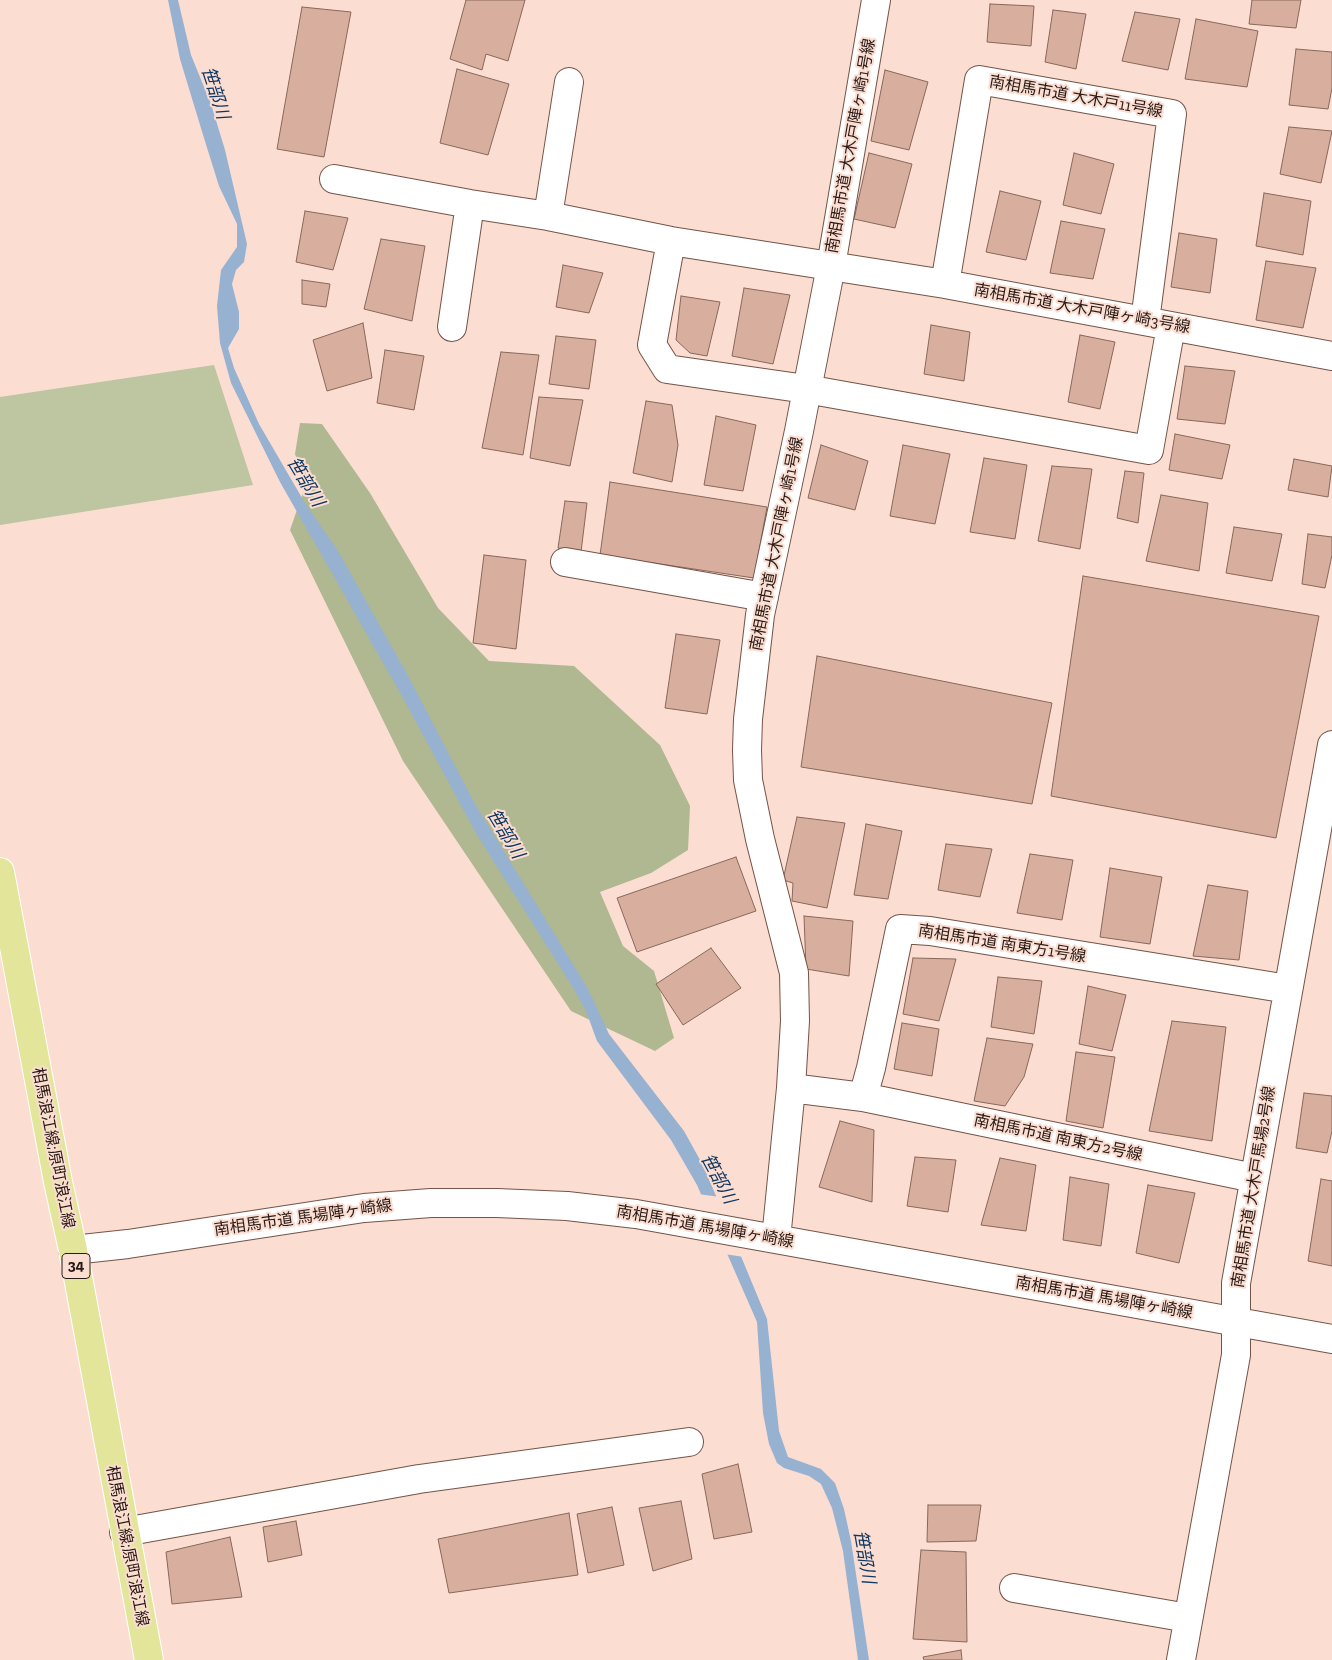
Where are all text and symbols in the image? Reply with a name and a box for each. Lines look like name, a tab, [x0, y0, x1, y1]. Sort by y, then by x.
street label: 南相馬市道 大木戸陣ヶ崎1号線	[823, 37, 879, 255]
water label: 笹部川	[196, 64, 234, 122]
street label: 南相馬市道 大木戸11号線	[988, 72, 1164, 122]
street label: 南相馬市道 大木戸陣ヶ崎3号線	[972, 280, 1192, 338]
street label: 南相馬市道 大木戸陣ヶ崎1号線	[747, 435, 807, 653]
water label: 笹部川	[282, 453, 328, 511]
water label: 笹部川	[482, 805, 528, 863]
street label: 南相馬市道 南東方1号線	[917, 921, 1087, 967]
street label: 相馬浪江線;原町浪江線	[28, 1066, 78, 1230]
street label: 南相馬市道 大木戸馬場2号線	[1229, 1085, 1279, 1289]
street label: 南相馬市道 南東方2号線	[972, 1111, 1144, 1165]
water label: 笹部川	[696, 1150, 740, 1208]
street label: 南相馬市道 馬場陣ヶ崎線	[213, 1196, 393, 1240]
street label: 南相馬市道 馬場陣ヶ崎線	[615, 1202, 795, 1252]
road number: 34	[62, 1254, 90, 1278]
street label: 南相馬市道 馬場陣ヶ崎線	[1014, 1273, 1194, 1323]
street label: 相馬浪江線;原町浪江線	[102, 1464, 152, 1628]
water label: 笹部川	[849, 1529, 879, 1585]

